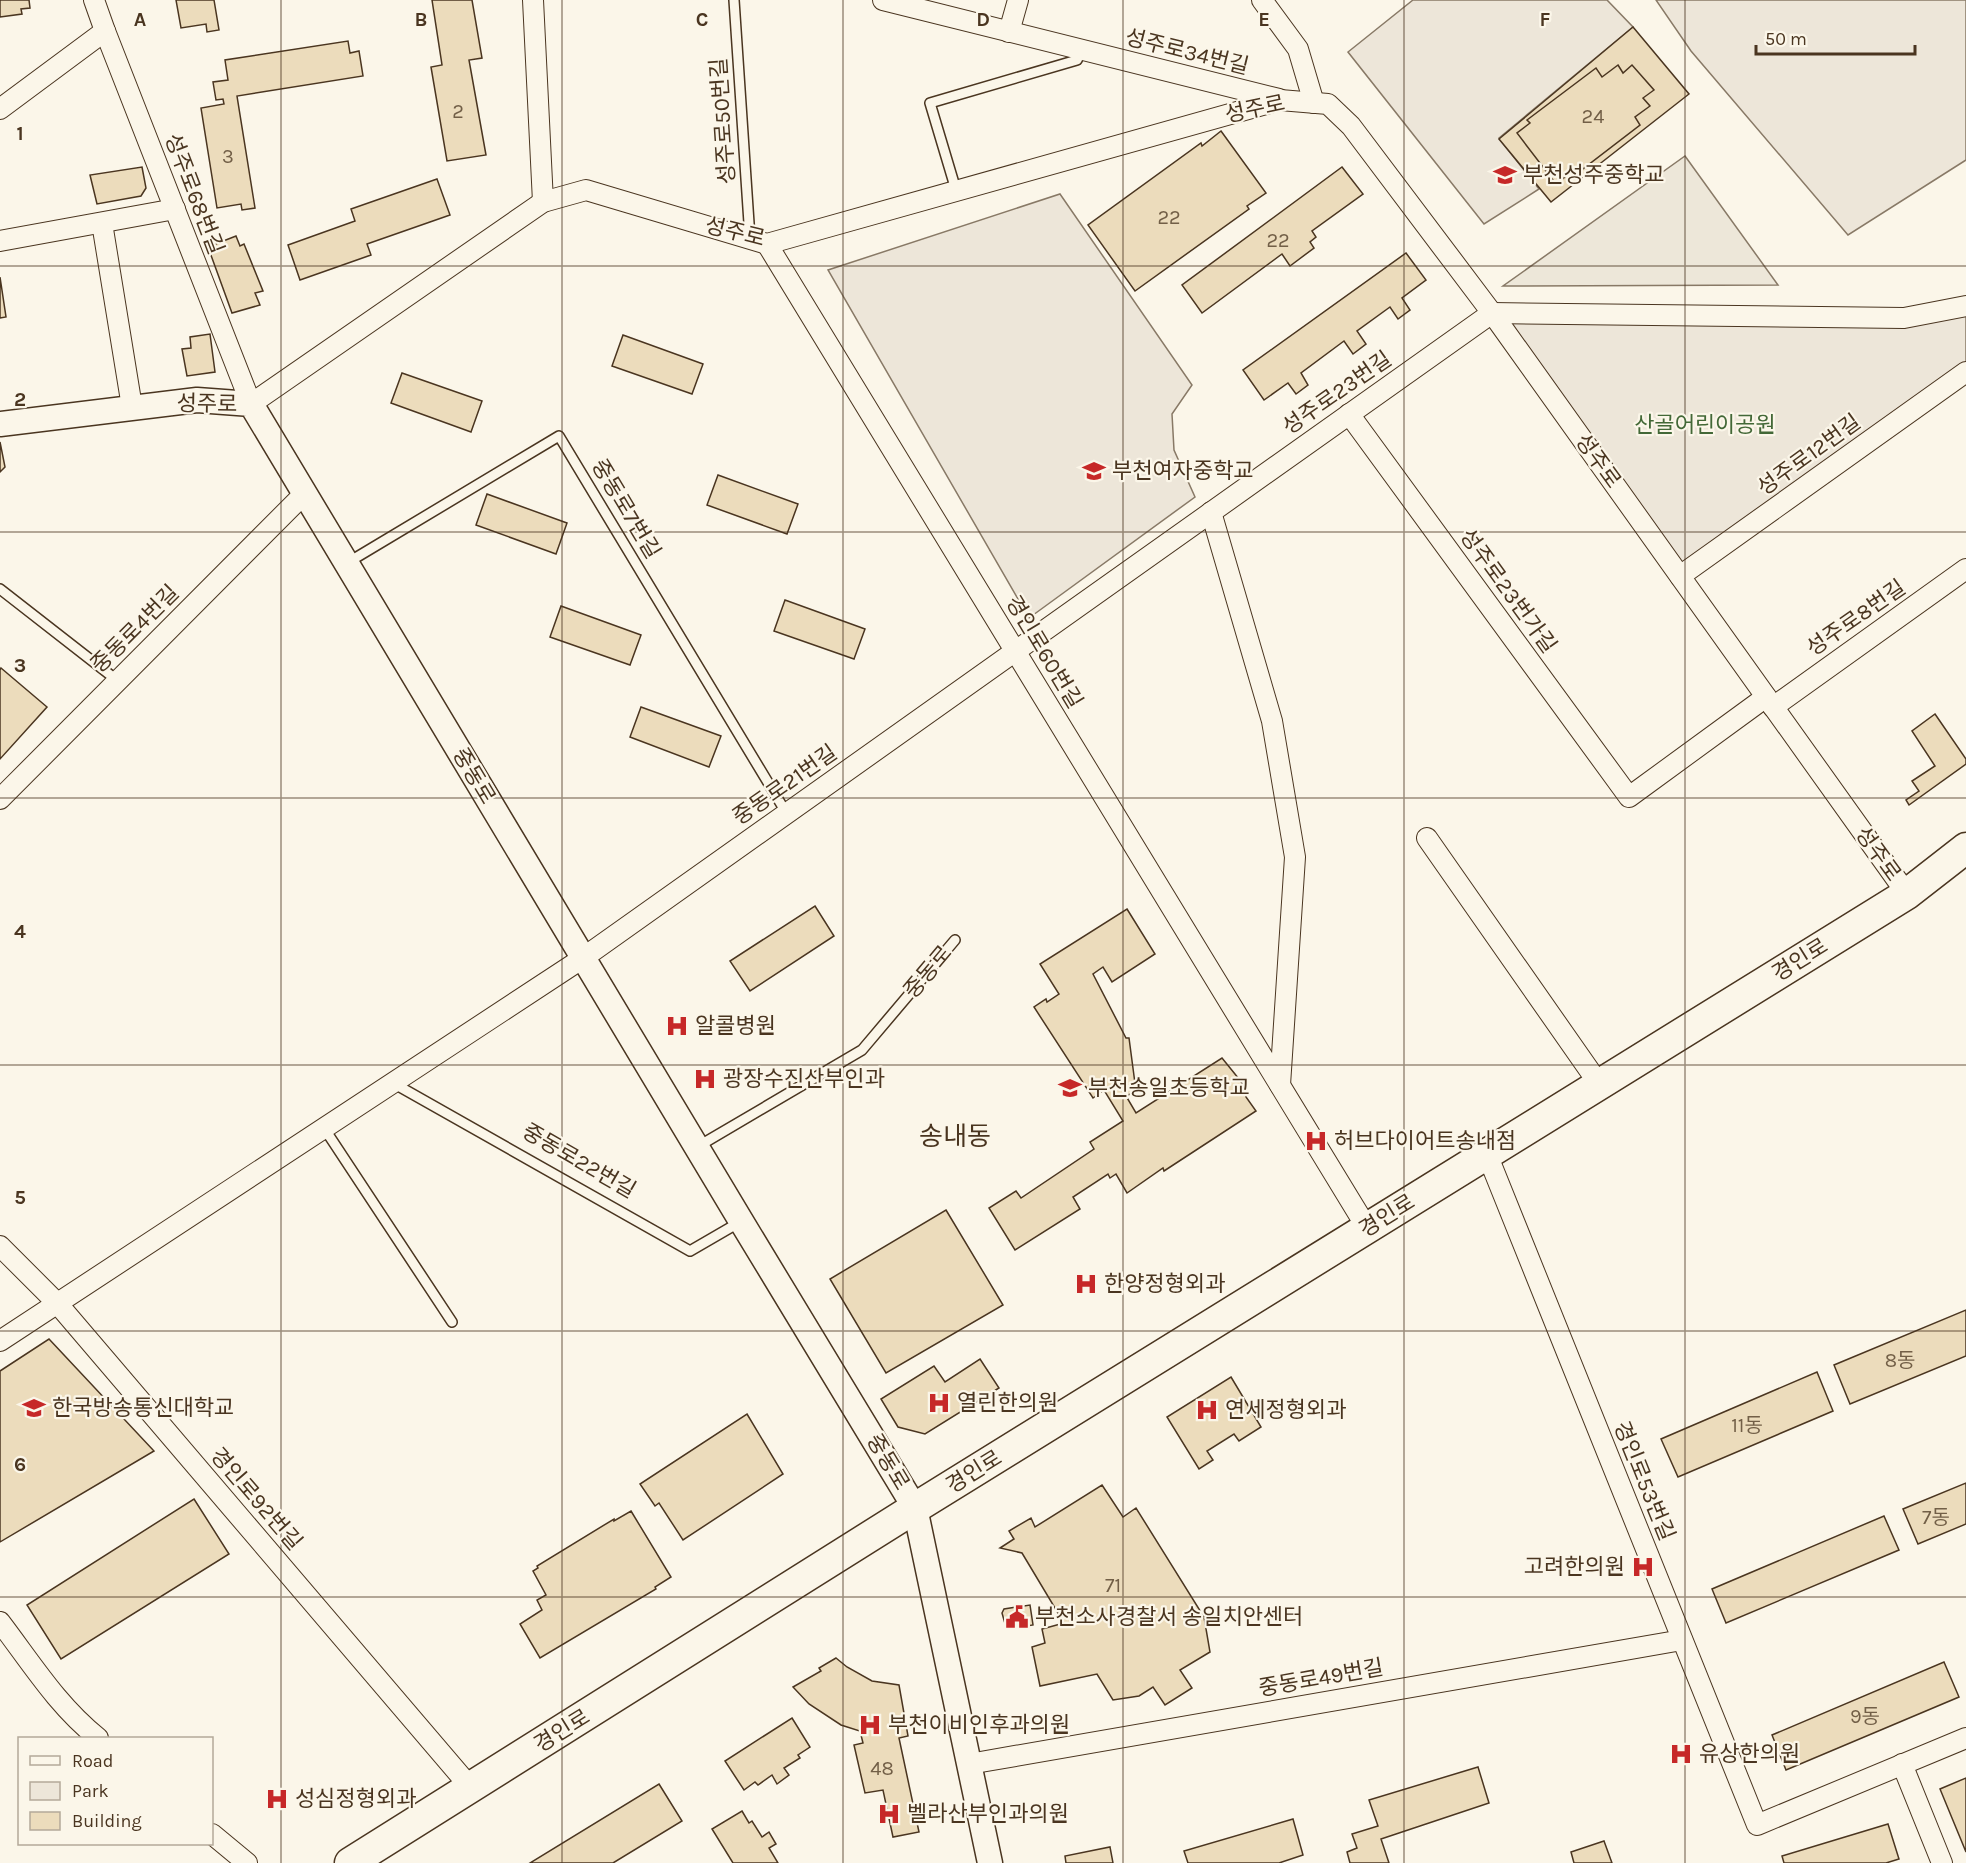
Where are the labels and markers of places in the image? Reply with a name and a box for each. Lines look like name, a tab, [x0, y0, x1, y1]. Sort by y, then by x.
school or university icon: 부천성주중학교	[1492, 162, 1518, 188]
place label: 부천성주중학교	[1523, 162, 1665, 188]
school or university icon: 부천여자중학교	[1081, 458, 1107, 484]
place label: 부천여자중학교	[1112, 458, 1254, 484]
hospital icon: 알콜병원	[664, 1013, 690, 1039]
place label: 알콜병원	[695, 1013, 776, 1039]
hospital icon: 광장수진산부인과	[692, 1066, 718, 1092]
place label: 광장수진산부인과	[723, 1066, 885, 1092]
school or university icon: 부천송일초등학교	[1057, 1075, 1083, 1101]
place label: 부천송일초등학교	[1088, 1075, 1250, 1101]
hospital icon: 허브다이어트송내점	[1303, 1128, 1329, 1154]
place label: 허브다이어트송내점	[1334, 1128, 1516, 1154]
hospital icon: 한양정형외과	[1073, 1271, 1099, 1297]
place label: 한양정형외과	[1104, 1271, 1225, 1297]
hospital icon: 열린한의원	[926, 1390, 952, 1416]
place label: 열린한의원	[957, 1390, 1058, 1416]
school or university icon: 한국방송통신대학교	[21, 1395, 47, 1421]
place label: 한국방송통신대학교	[52, 1395, 234, 1421]
hospital icon: 연세정형외과	[1194, 1397, 1220, 1423]
place label: 연세정형외과	[1225, 1397, 1346, 1423]
place label: 고려한의원	[1524, 1554, 1625, 1580]
hospital icon: 고려한의원	[1630, 1554, 1656, 1580]
public building icon: 부천소사경찰서 송일치안센터	[1004, 1604, 1030, 1630]
place label: 부천소사경찰서 송일치안센터	[1035, 1604, 1303, 1630]
hospital icon: 부천이비인후과의원	[857, 1712, 883, 1738]
place label: 부천이비인후과의원	[888, 1712, 1070, 1738]
hospital icon: 유상한의원	[1668, 1741, 1694, 1767]
place label: 유상한의원	[1699, 1741, 1800, 1767]
hospital icon: 성심정형외과	[264, 1786, 290, 1812]
place label: 성심정형외과	[295, 1786, 416, 1812]
hospital icon: 벨라산부인과의원	[876, 1801, 902, 1827]
place label: 벨라산부인과의원	[907, 1801, 1069, 1827]

